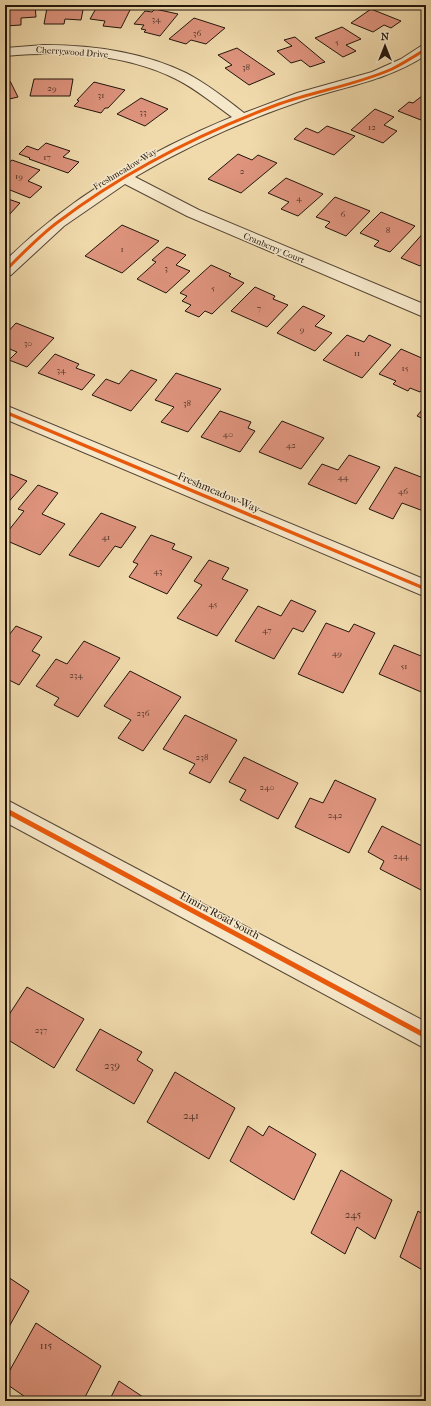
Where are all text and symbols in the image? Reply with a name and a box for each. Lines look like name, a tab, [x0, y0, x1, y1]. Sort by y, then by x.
house number: 34	[151, 14, 161, 24]
north arrow	[365, 26, 405, 66]
house number: 36	[193, 28, 201, 38]
text: N	[381, 30, 390, 43]
house number: 5	[335, 37, 339, 47]
street label: Cherrywood Drive	[36, 44, 109, 60]
house number: 38	[242, 62, 251, 72]
house number: 29	[47, 83, 57, 93]
house number: 31	[98, 90, 104, 100]
house number: 33	[139, 107, 147, 117]
house number: 12	[368, 122, 376, 132]
street label: Freshmeadow Way	[91, 145, 160, 192]
house number: 17	[43, 152, 51, 162]
house number: 2	[240, 166, 245, 176]
house number: 19	[15, 171, 23, 181]
house number: 4	[296, 193, 302, 203]
house number: 6	[341, 209, 346, 219]
house number: 8	[386, 225, 391, 235]
street label: Cranberry Court	[242, 231, 307, 266]
house number: 1	[120, 244, 124, 254]
house number: 3	[164, 263, 168, 273]
house number: 5	[211, 283, 215, 293]
house number: 7	[257, 303, 262, 313]
house number: 9	[300, 324, 305, 334]
house number: 30	[24, 338, 32, 348]
house number: 11	[354, 348, 360, 358]
house number: 15	[401, 363, 409, 373]
house number: 34	[56, 365, 66, 375]
house number: 38	[183, 398, 192, 408]
house number: 40	[223, 429, 233, 439]
house number: 42	[286, 440, 296, 450]
street label: Freshmeadow Way	[176, 469, 263, 516]
house number: 44	[338, 472, 349, 482]
house number: 46	[398, 486, 408, 496]
house number: 41	[102, 532, 110, 542]
house number: 43	[153, 566, 163, 576]
house number: 45	[209, 599, 218, 609]
house number: 47	[262, 625, 272, 635]
house number: 49	[332, 648, 342, 658]
house number: 51	[400, 661, 408, 671]
house number: 234	[69, 670, 83, 680]
house number: 236	[136, 708, 150, 718]
house number: 238	[196, 752, 209, 762]
house number: 240	[260, 782, 274, 792]
house number: 242	[328, 810, 343, 820]
house number: 244	[393, 851, 409, 861]
street label: Elmira Road South	[178, 889, 263, 942]
house number: 237	[35, 1025, 48, 1035]
house number: 239	[104, 1059, 120, 1072]
house number: 241	[183, 1109, 199, 1122]
house number: 245	[345, 1208, 362, 1221]
house number: 115	[40, 1339, 53, 1352]

